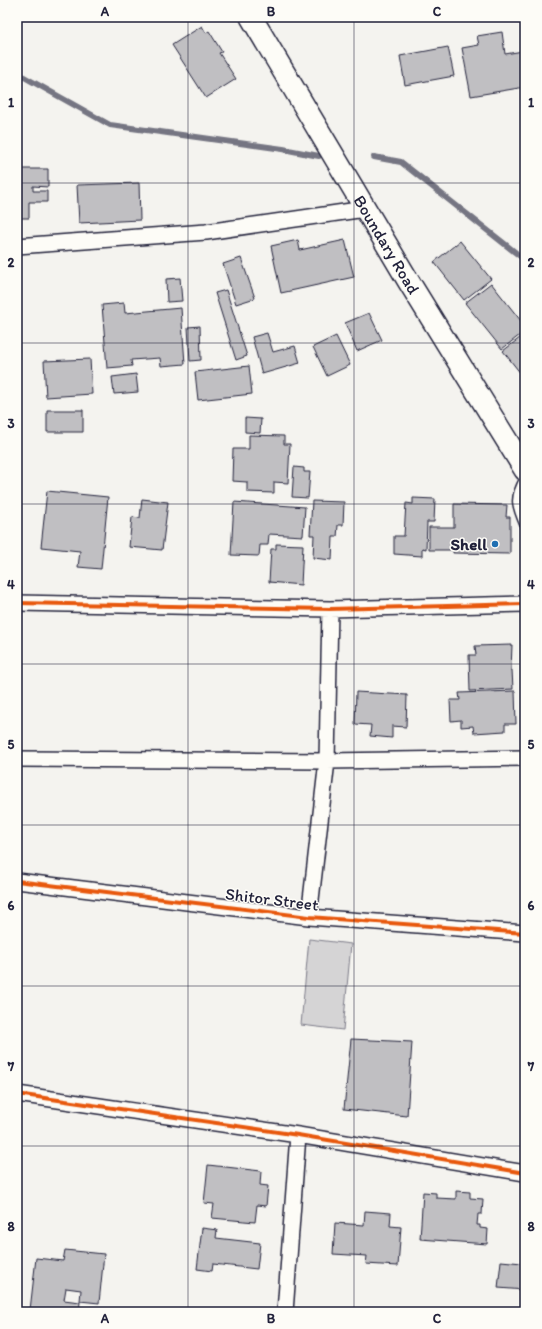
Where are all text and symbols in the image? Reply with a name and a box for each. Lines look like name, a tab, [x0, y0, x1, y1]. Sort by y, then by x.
text: A	[100, 4, 110, 19]
text: B	[267, 4, 276, 19]
text: C	[433, 4, 442, 19]
text: 1	[8, 95, 14, 110]
text: 1	[528, 95, 534, 110]
street label: Boundary Road	[350, 192, 424, 298]
text: 2	[8, 255, 15, 270]
text: 2	[528, 255, 535, 270]
text: 3	[7, 416, 15, 431]
text: 3	[527, 416, 535, 431]
place label: Shell	[451, 534, 487, 554]
marker: Shell	[490, 539, 500, 549]
text: 4	[7, 577, 15, 592]
text: 4	[527, 577, 535, 592]
text: 5	[8, 737, 15, 752]
text: 5	[528, 737, 535, 752]
street label: Shitor Street	[224, 883, 320, 915]
text: 6	[8, 898, 15, 913]
text: 6	[528, 898, 535, 913]
text: 7	[7, 1059, 15, 1074]
text: 7	[527, 1059, 535, 1074]
text: 8	[7, 1219, 15, 1234]
text: 8	[527, 1219, 535, 1234]
text: A	[100, 1311, 110, 1326]
text: B	[267, 1311, 276, 1326]
text: C	[433, 1311, 442, 1326]

